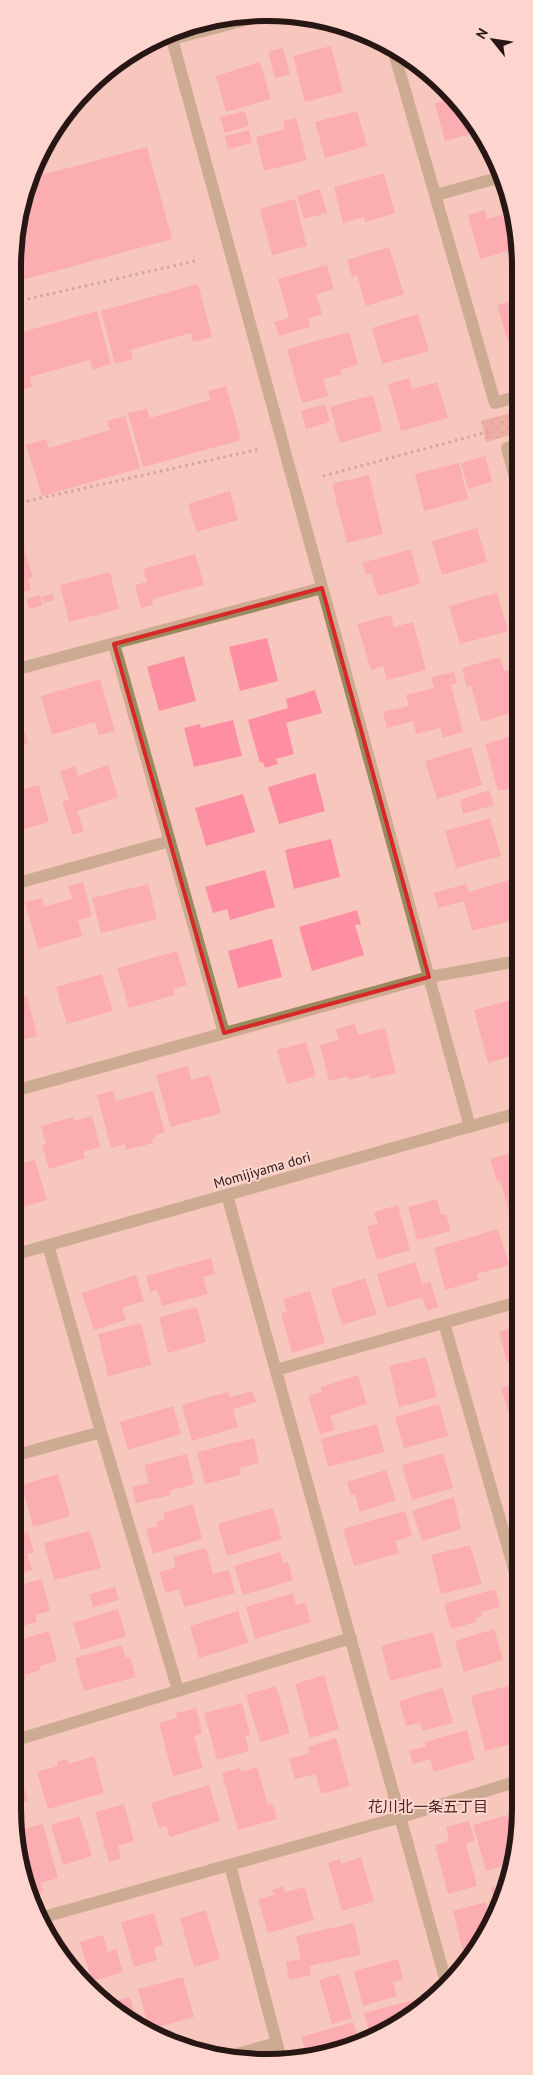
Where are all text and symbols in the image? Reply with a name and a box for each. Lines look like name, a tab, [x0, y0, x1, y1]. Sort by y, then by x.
north arrow	[468, 15, 518, 65]
text: N	[472, 25, 492, 42]
street label: Momijiyama dori	[211, 1148, 313, 1192]
district label: 花川北一条五丁目	[368, 1797, 488, 1816]

